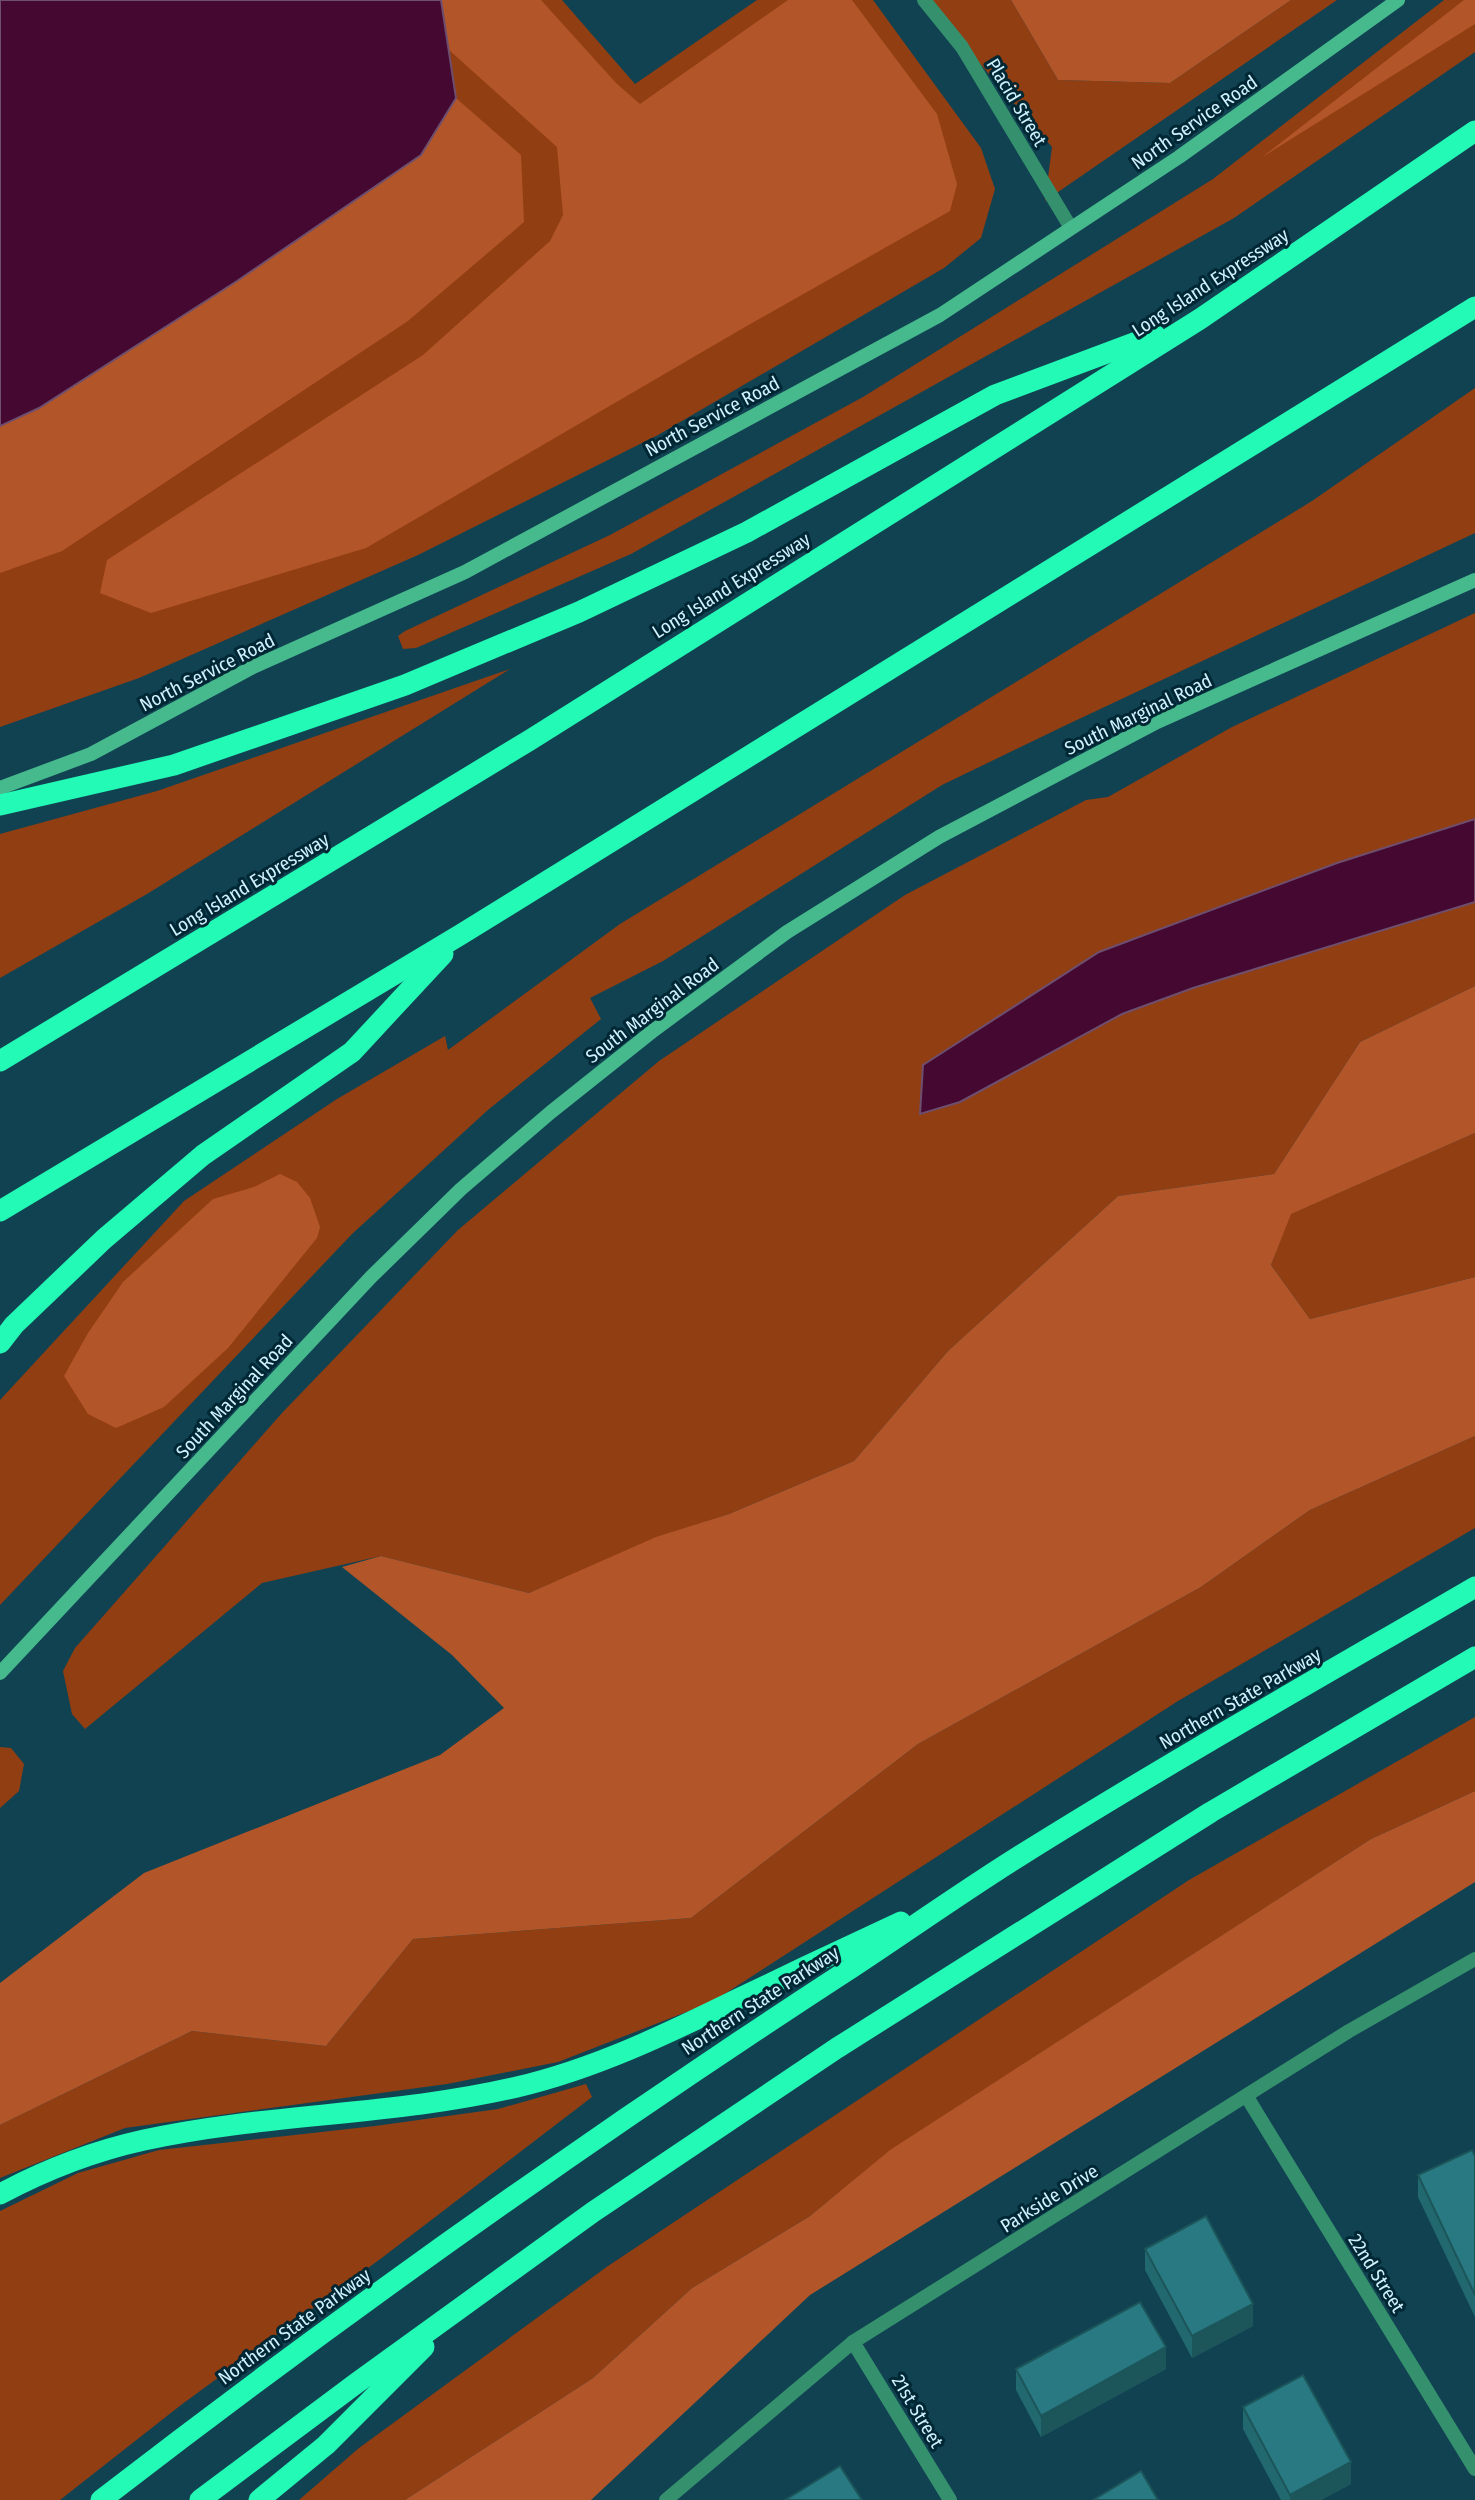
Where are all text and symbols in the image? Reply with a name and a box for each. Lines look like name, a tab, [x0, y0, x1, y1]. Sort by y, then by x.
street label: Placid Street	[981, 54, 1052, 151]
street label: North Service Road	[1127, 70, 1262, 174]
street label: Long Island Expressway	[1128, 223, 1293, 342]
street label: North Service Road	[641, 371, 783, 461]
street label: Long Island Expressway	[648, 527, 815, 643]
street label: North Service Road	[136, 628, 279, 716]
street label: South Marginal Road	[1061, 669, 1216, 760]
street label: Long Island Expressway	[165, 827, 334, 941]
street label: South Marginal Road	[581, 953, 723, 1068]
street label: South Marginal Road	[171, 1330, 298, 1463]
street label: Northern State Parkway	[1155, 1642, 1326, 1754]
street label: Northern State Parkway	[677, 1941, 844, 2060]
street label: Parkside Drive	[996, 2159, 1102, 2238]
street label: 22nd Street	[1343, 2230, 1410, 2317]
street label: Northern State Parkway	[214, 2263, 375, 2389]
street label: 21st Street	[887, 2371, 949, 2453]

